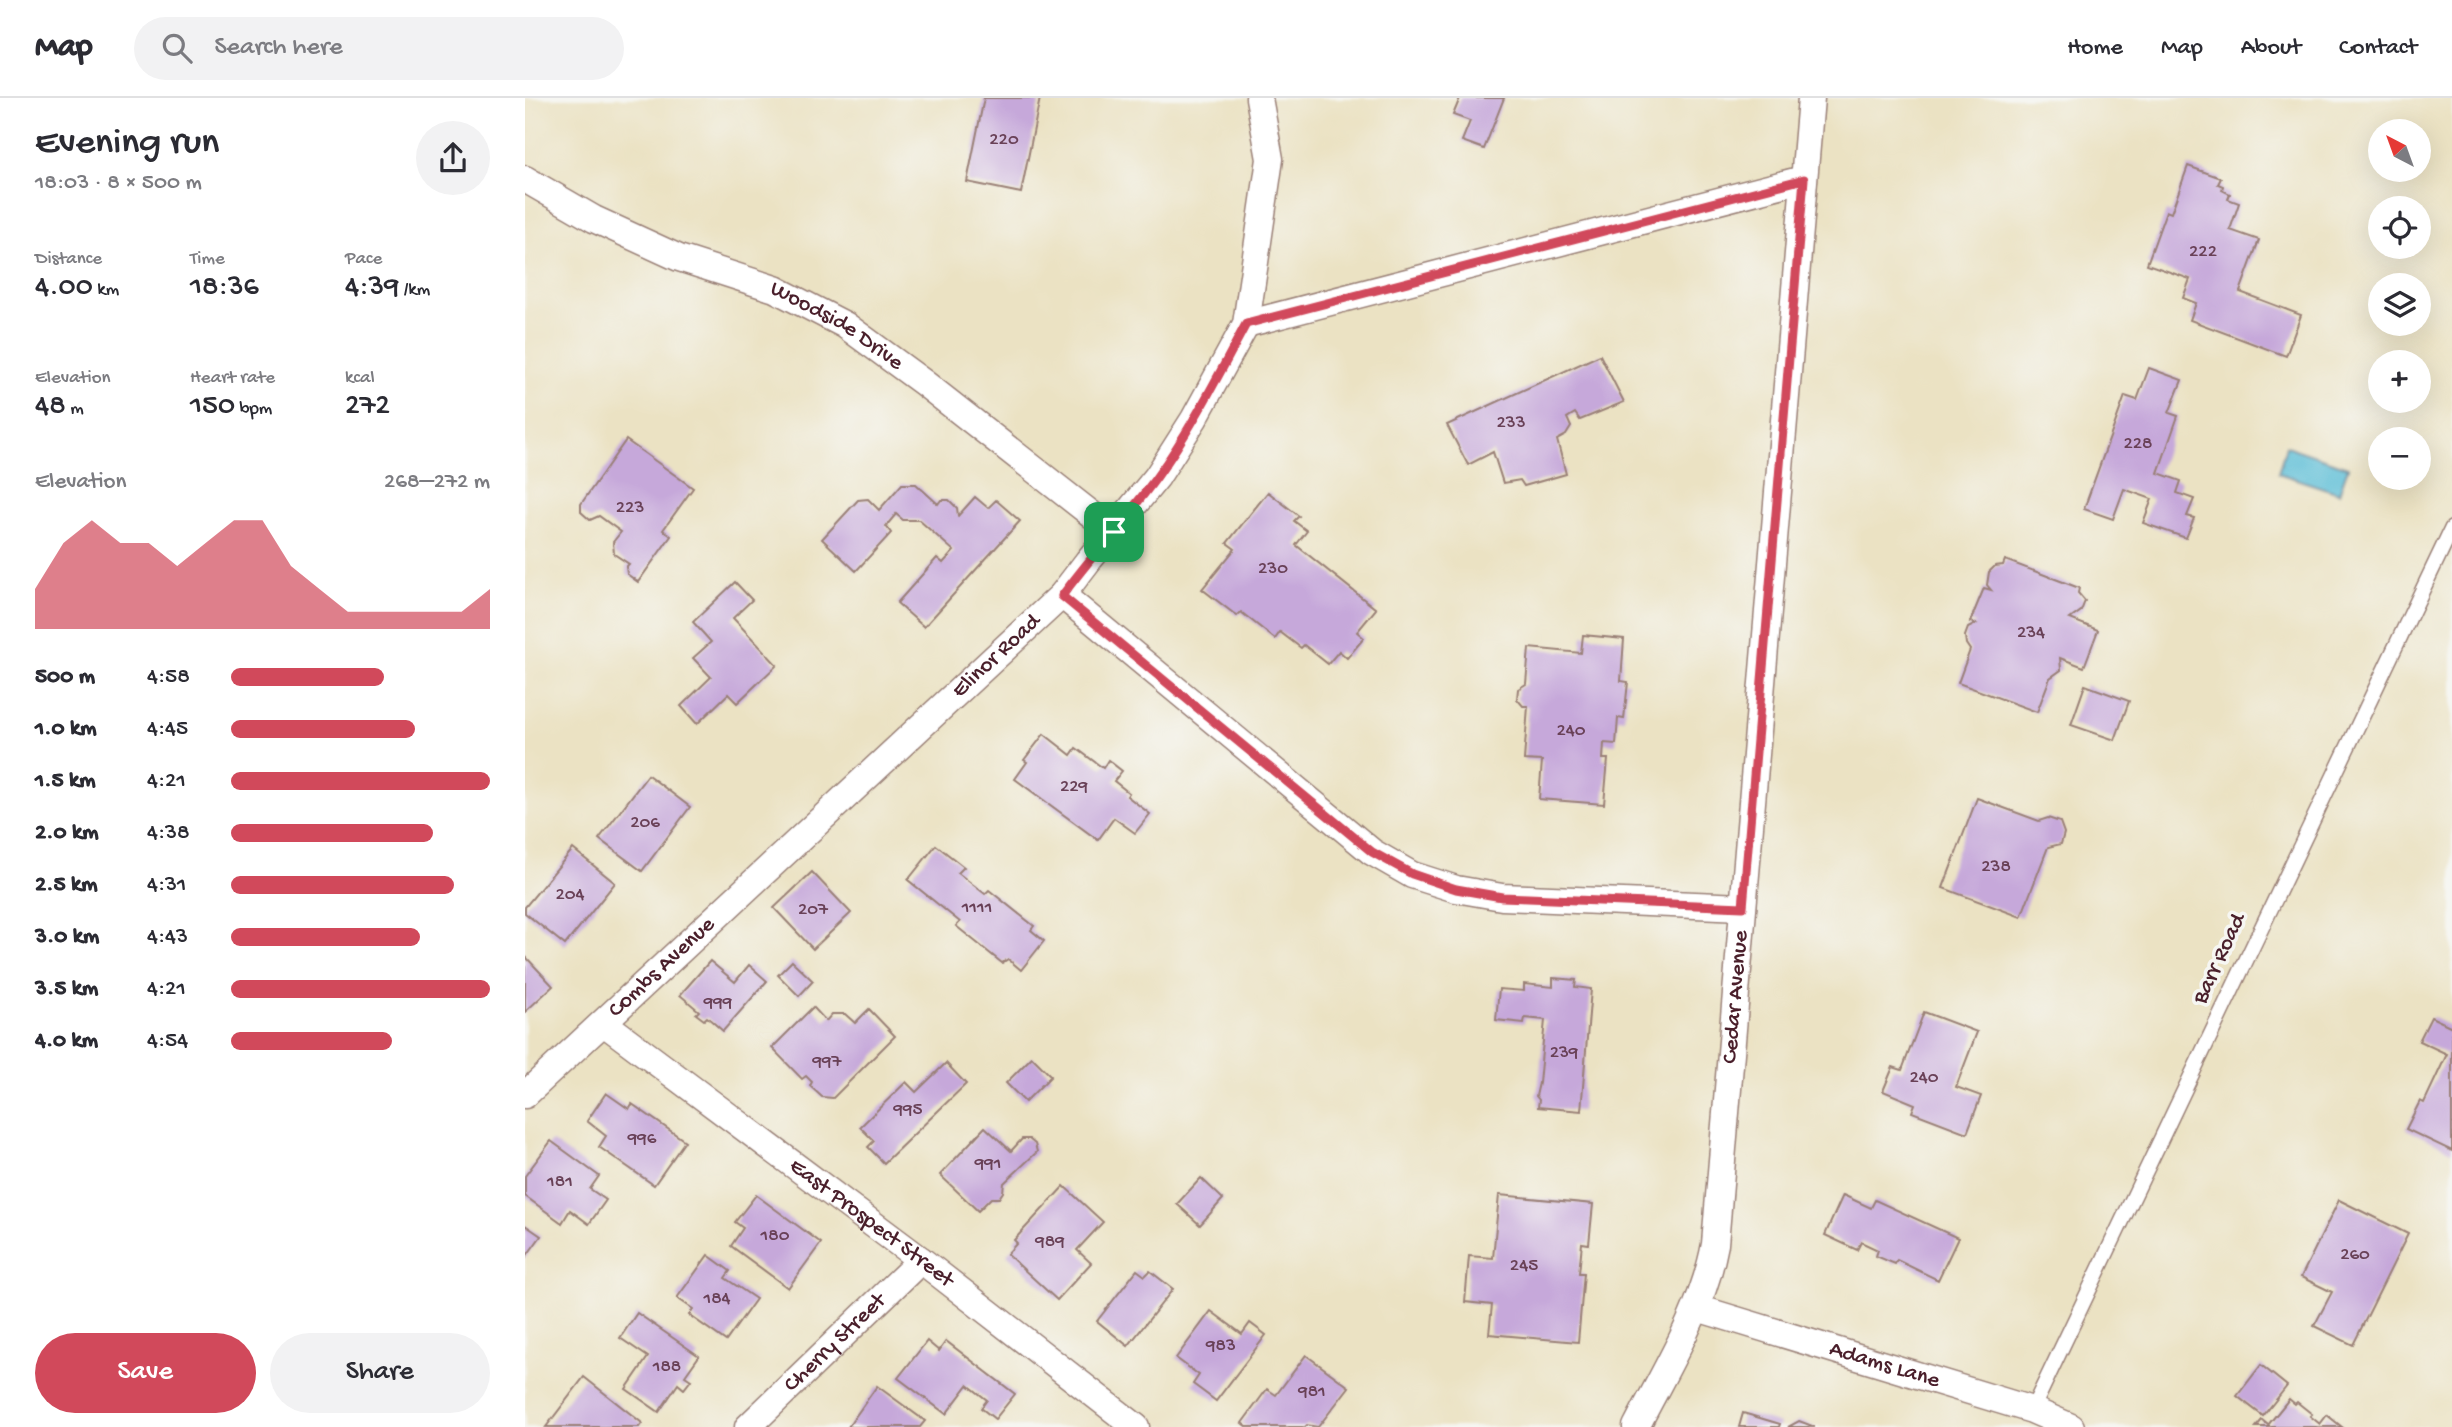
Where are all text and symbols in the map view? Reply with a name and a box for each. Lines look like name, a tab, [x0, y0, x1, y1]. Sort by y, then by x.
search box	[134, 17, 624, 80]
text: Map	[35, 29, 92, 67]
icon: search	[158, 29, 196, 67]
text: Search here	[214, 33, 343, 64]
text: Home	[2067, 34, 2123, 63]
text: Map	[2161, 34, 2203, 63]
text: About	[2241, 34, 2301, 63]
text: Contact	[2339, 34, 2417, 63]
north arrow	[2368, 119, 2431, 182]
map controls	[2368, 119, 2431, 490]
button: share	[416, 121, 490, 195]
text: Evening run	[35, 122, 219, 166]
house number: 220	[989, 129, 1019, 152]
text: 18:03 · 8 × 500 m	[35, 170, 202, 197]
button: locate	[2368, 196, 2431, 259]
house number: 222	[2189, 241, 2217, 264]
text: Distance	[35, 248, 102, 271]
text: Time	[190, 248, 225, 271]
text: Pace	[345, 248, 382, 271]
text: 4.00	[35, 271, 93, 306]
text: 18:36	[190, 271, 259, 306]
text: 4:39	[345, 271, 399, 306]
button: layers	[2368, 273, 2431, 336]
street label: Woodside Drive	[765, 275, 909, 377]
text: km	[93, 279, 119, 302]
text: /km	[399, 279, 430, 302]
button: +	[2368, 350, 2431, 413]
text: Elevation	[35, 367, 111, 390]
text: Heart rate	[190, 367, 275, 390]
text: kcal	[345, 367, 375, 390]
text: 48	[35, 390, 66, 425]
text: 150	[190, 390, 235, 425]
text: 272	[345, 390, 390, 425]
text: m	[66, 398, 84, 421]
text: bpm	[235, 398, 272, 421]
house number: 233	[1496, 412, 1526, 435]
button: −	[2368, 427, 2431, 490]
house number: 228	[2123, 433, 2153, 456]
text: Elevation	[35, 469, 126, 496]
text: 268–272 m	[384, 469, 490, 496]
house number: 223	[616, 497, 644, 520]
pin	[1084, 502, 1144, 562]
icon: arrive	[1095, 513, 1133, 551]
house number: 230	[1258, 558, 1288, 581]
street label: Elinor Road	[946, 607, 1047, 704]
house number: 234	[2017, 622, 2045, 645]
text: 500 m	[35, 664, 95, 691]
text: 4:58	[147, 664, 190, 691]
text: 1.0 km	[35, 716, 97, 743]
text: 4:45	[147, 716, 188, 743]
house number: 240	[1556, 720, 1586, 743]
text: 1.5 km	[35, 768, 96, 795]
text: 4:21	[147, 768, 186, 795]
house number: 229	[1060, 776, 1089, 799]
house number: 206	[630, 812, 660, 835]
text: 2.0 km	[35, 820, 99, 847]
text: 4:38	[147, 820, 190, 847]
house number: 238	[1981, 856, 2011, 879]
text: 2.5 km	[35, 872, 98, 899]
text: 4:31	[147, 872, 186, 899]
house number: 204	[555, 884, 585, 907]
house number: 1111	[961, 897, 992, 920]
house number: 207	[798, 899, 829, 922]
street label: Barr Road	[2187, 908, 2253, 1009]
street label: Combs Avenue	[603, 911, 722, 1024]
text: 3.0 km	[35, 924, 99, 951]
text: 4:43	[147, 924, 188, 951]
street label: Cedar Avenue	[1717, 928, 1755, 1065]
text: 3.5 km	[35, 976, 98, 1003]
text: 4:21	[147, 976, 186, 1003]
house number: 999	[703, 992, 733, 1015]
text: 4.0 km	[35, 1028, 98, 1055]
text: 4:54	[147, 1028, 188, 1055]
house number: 239	[1550, 1042, 1579, 1065]
house number: 997	[812, 1051, 843, 1074]
house number: 240	[1909, 1067, 1939, 1090]
house number: 995	[892, 1099, 923, 1122]
house number: 996	[627, 1128, 657, 1151]
street label: East Prospect Street	[784, 1153, 960, 1295]
house number: 991	[974, 1153, 1001, 1176]
house number: 181	[546, 1171, 573, 1194]
house number: 180	[760, 1225, 790, 1248]
house number: 989	[1034, 1231, 1065, 1254]
house number: 260	[2340, 1244, 2370, 1267]
house number: 245	[1510, 1255, 1538, 1278]
street label: Cherry Street	[778, 1287, 893, 1398]
house number: 184	[702, 1288, 731, 1311]
button: Save	[35, 1333, 256, 1413]
button: Share	[270, 1333, 490, 1413]
house number: 983	[1205, 1335, 1236, 1358]
street label: Adams Lane	[1826, 1336, 1944, 1395]
house number: 188	[652, 1356, 681, 1379]
house number: 981	[1297, 1381, 1326, 1404]

